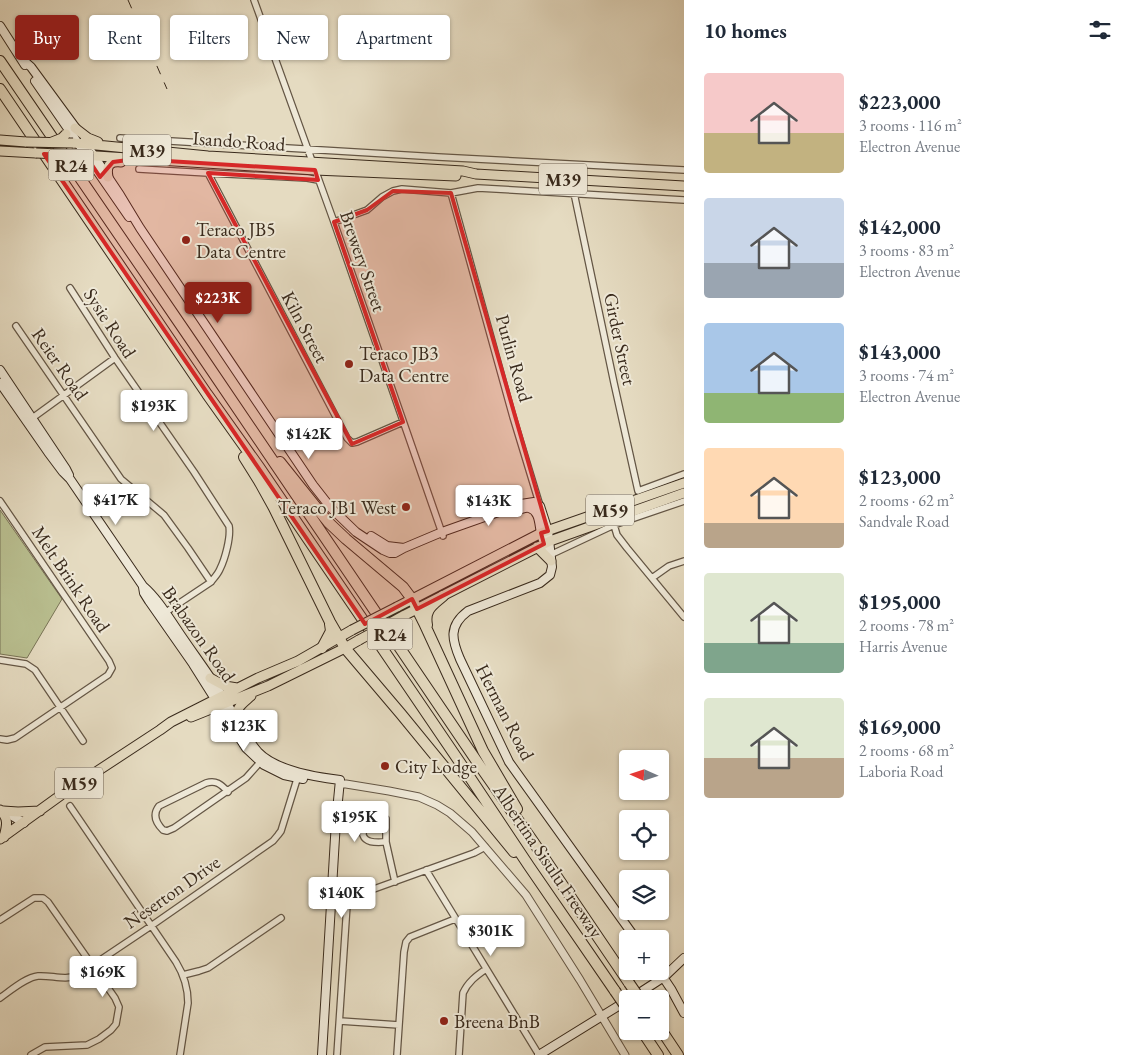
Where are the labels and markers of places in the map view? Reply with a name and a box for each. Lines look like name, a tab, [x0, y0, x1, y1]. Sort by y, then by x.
place label: Teraco JB5 Data Centre	[196, 217, 286, 264]
marker: Teraco JB5 Data Centre	[180, 234, 192, 246]
pin: $223K	[183, 282, 253, 324]
place label: Teraco JB3 Data Centre	[359, 341, 449, 388]
marker: Teraco JB3 Data Centre	[343, 358, 355, 370]
pin: $193K	[119, 390, 189, 432]
pin: $142K	[274, 418, 344, 460]
pin: $417K	[81, 484, 151, 526]
pin: $143K	[454, 484, 524, 527]
place label: Teraco JB1 West	[278, 495, 396, 520]
marker: Teraco JB1 West	[400, 501, 412, 513]
pin: $123K	[209, 710, 279, 752]
place label: City Lodge	[395, 754, 477, 779]
marker: City Lodge	[379, 760, 391, 772]
pin: $195K	[320, 800, 390, 843]
pin: $140K	[307, 876, 377, 919]
pin: $301K	[456, 914, 526, 957]
pin: $169K	[68, 956, 138, 998]
place label: Breena BnB	[454, 1009, 540, 1034]
marker: Breena BnB	[438, 1015, 450, 1027]

